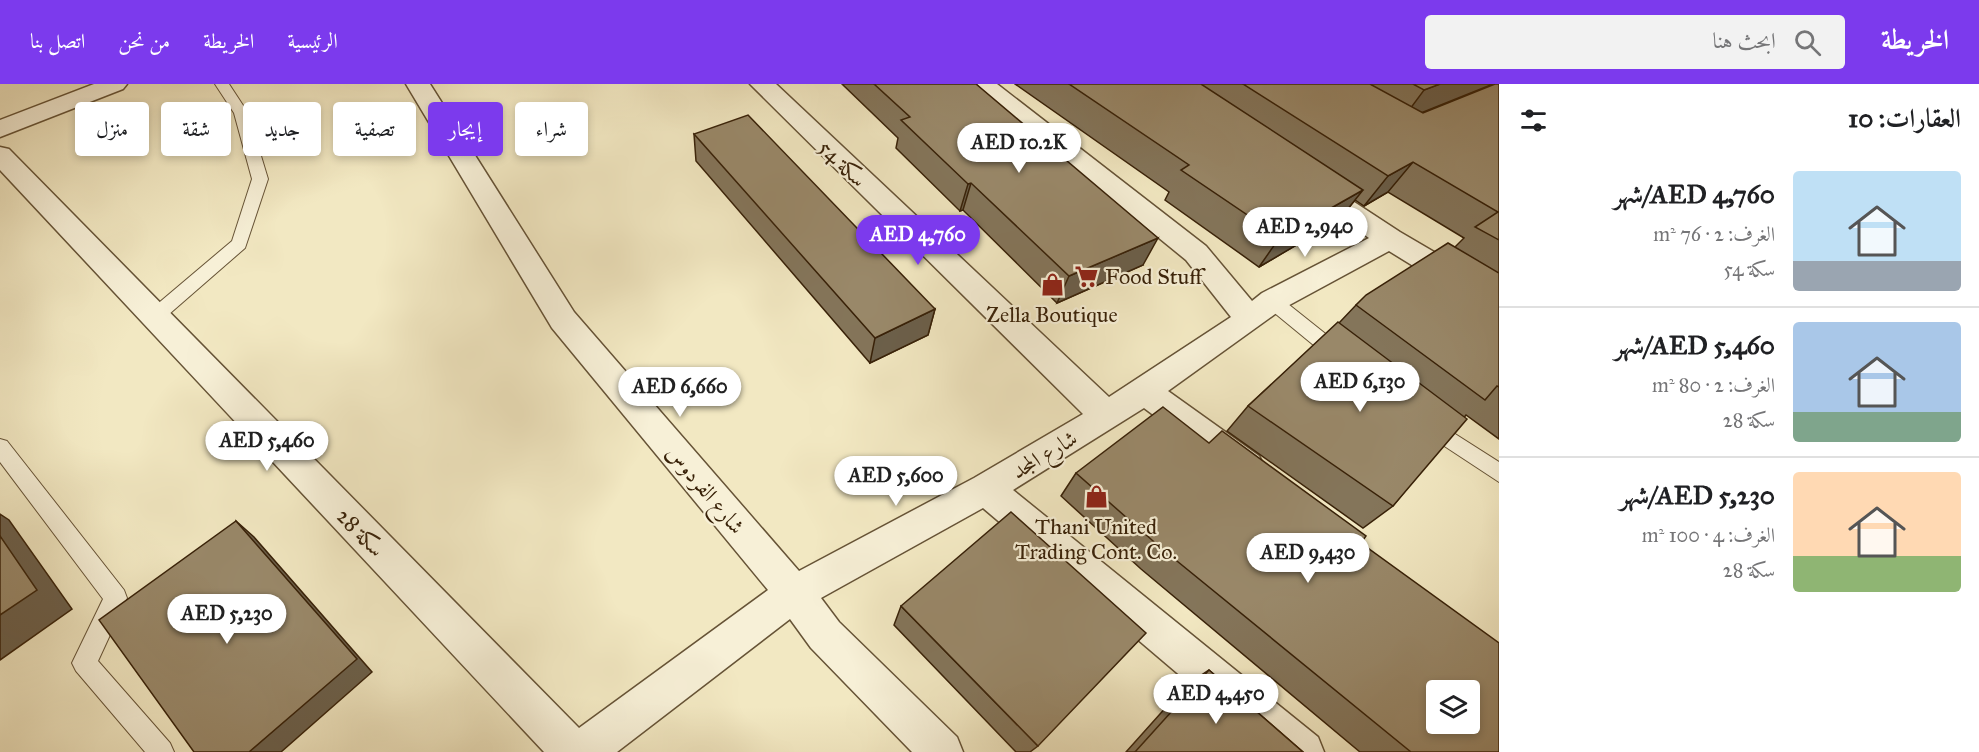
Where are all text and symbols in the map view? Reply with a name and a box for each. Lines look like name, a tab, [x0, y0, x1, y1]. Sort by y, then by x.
search box	[1425, 15, 1845, 69]
text: الخريطة	[1881, 22, 1949, 57]
icon: search	[1791, 26, 1824, 59]
text: ابحث هنا	[1712, 27, 1776, 54]
text: اتصل بنا	[30, 28, 85, 54]
text: من نحن	[118, 28, 170, 54]
text: الخريطة	[203, 28, 254, 54]
text: الرئيسية	[287, 28, 338, 54]
chip: منزل	[75, 102, 149, 156]
chip: شقة	[161, 102, 231, 156]
chip: جديد	[243, 102, 321, 156]
chip: تصفية	[333, 102, 416, 156]
chip: إيجار	[428, 102, 503, 156]
chip: شراء	[515, 102, 588, 156]
text: العقارات: 10	[1848, 102, 1961, 134]
icon: filters	[1517, 104, 1550, 137]
pin: AED 10.2K	[950, 123, 1088, 174]
text: AED 10.2K	[971, 130, 1067, 154]
street label: سكة 54	[813, 134, 872, 193]
text: AED 4,760/شهر	[1613, 178, 1775, 210]
icon: home	[1841, 195, 1913, 267]
pin: AED 2,940	[1236, 207, 1374, 258]
text: AED 2,940	[1257, 214, 1353, 238]
pin: AED 4,760	[849, 215, 987, 266]
text: AED 4,760	[870, 222, 966, 246]
text: الغرف: 2 · 76 m²	[1653, 222, 1775, 246]
text: سكة 54	[1723, 257, 1775, 281]
supermarket icon: Food Stuff	[1074, 263, 1100, 289]
place label: Food Stuff	[1105, 263, 1206, 290]
shop icon: Zella Boutique	[1039, 272, 1065, 298]
place label: Zella Boutique	[986, 301, 1118, 328]
text: AED 5,460/شهر	[1614, 329, 1775, 361]
icon: home	[1841, 346, 1913, 418]
pin: AED 6,130	[1291, 362, 1429, 413]
pin: AED 6,660	[611, 367, 749, 418]
text: AED 6,130	[1315, 369, 1405, 393]
text: الغرف: 2 · 80 m²	[1652, 373, 1775, 397]
text: AED 6,660	[632, 374, 728, 398]
text: سكة 28	[1723, 408, 1775, 432]
pin: AED 5,460	[198, 421, 336, 472]
street label: شارع المجد	[1006, 424, 1085, 489]
text: AED 5,460	[219, 428, 315, 452]
street label: شارع الفردوس	[657, 439, 751, 543]
pin: AED 5,600	[827, 456, 965, 507]
text: AED 5,600	[848, 463, 944, 487]
text: AED 5,230/شهر	[1619, 479, 1775, 511]
shop icon: Thani United Trading Cont. Co.	[1083, 484, 1109, 510]
icon: home	[1841, 496, 1913, 568]
street label: سكة 28	[331, 502, 390, 562]
place label: Thani United Trading Cont. Co.	[1015, 513, 1177, 565]
text: الغرف: 4 · 100 m²	[1642, 523, 1775, 547]
pin: AED 9,430	[1239, 533, 1377, 584]
text: AED 9,430	[1261, 540, 1355, 564]
text: سكة 28	[1723, 558, 1775, 582]
pin: AED 5,230	[158, 594, 296, 645]
text: AED 5,230	[181, 601, 273, 625]
pin: AED 4,450	[1147, 674, 1285, 725]
map controls	[1426, 680, 1480, 734]
button: layers	[1426, 680, 1480, 734]
text: AED 4,450	[1167, 681, 1265, 705]

